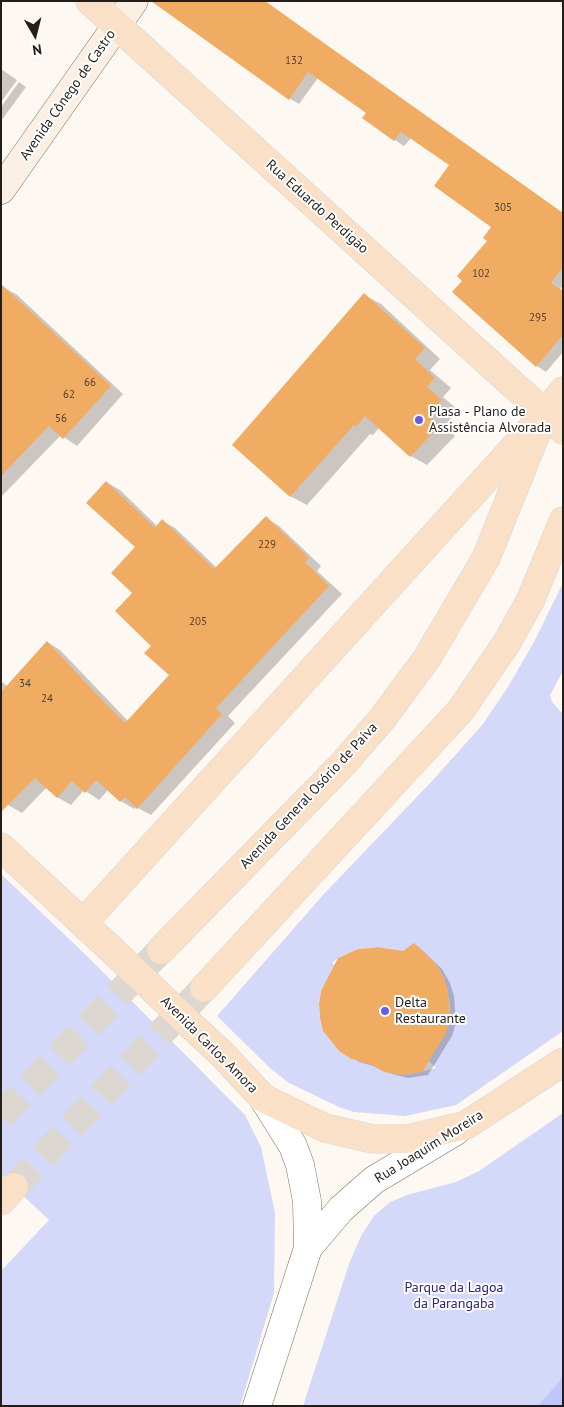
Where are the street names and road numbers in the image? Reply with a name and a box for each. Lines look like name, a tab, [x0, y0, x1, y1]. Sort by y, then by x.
street label: Avenida Cônego de Castro	[17, 27, 119, 163]
street label: Rua Eduardo Perdigão	[262, 157, 372, 257]
street label: Avenida General Osório de Paiva	[237, 719, 381, 873]
street label: Avenida Carlos Amora	[157, 993, 261, 1097]
street label: Rua Joaquim Moreira	[372, 1107, 486, 1187]

